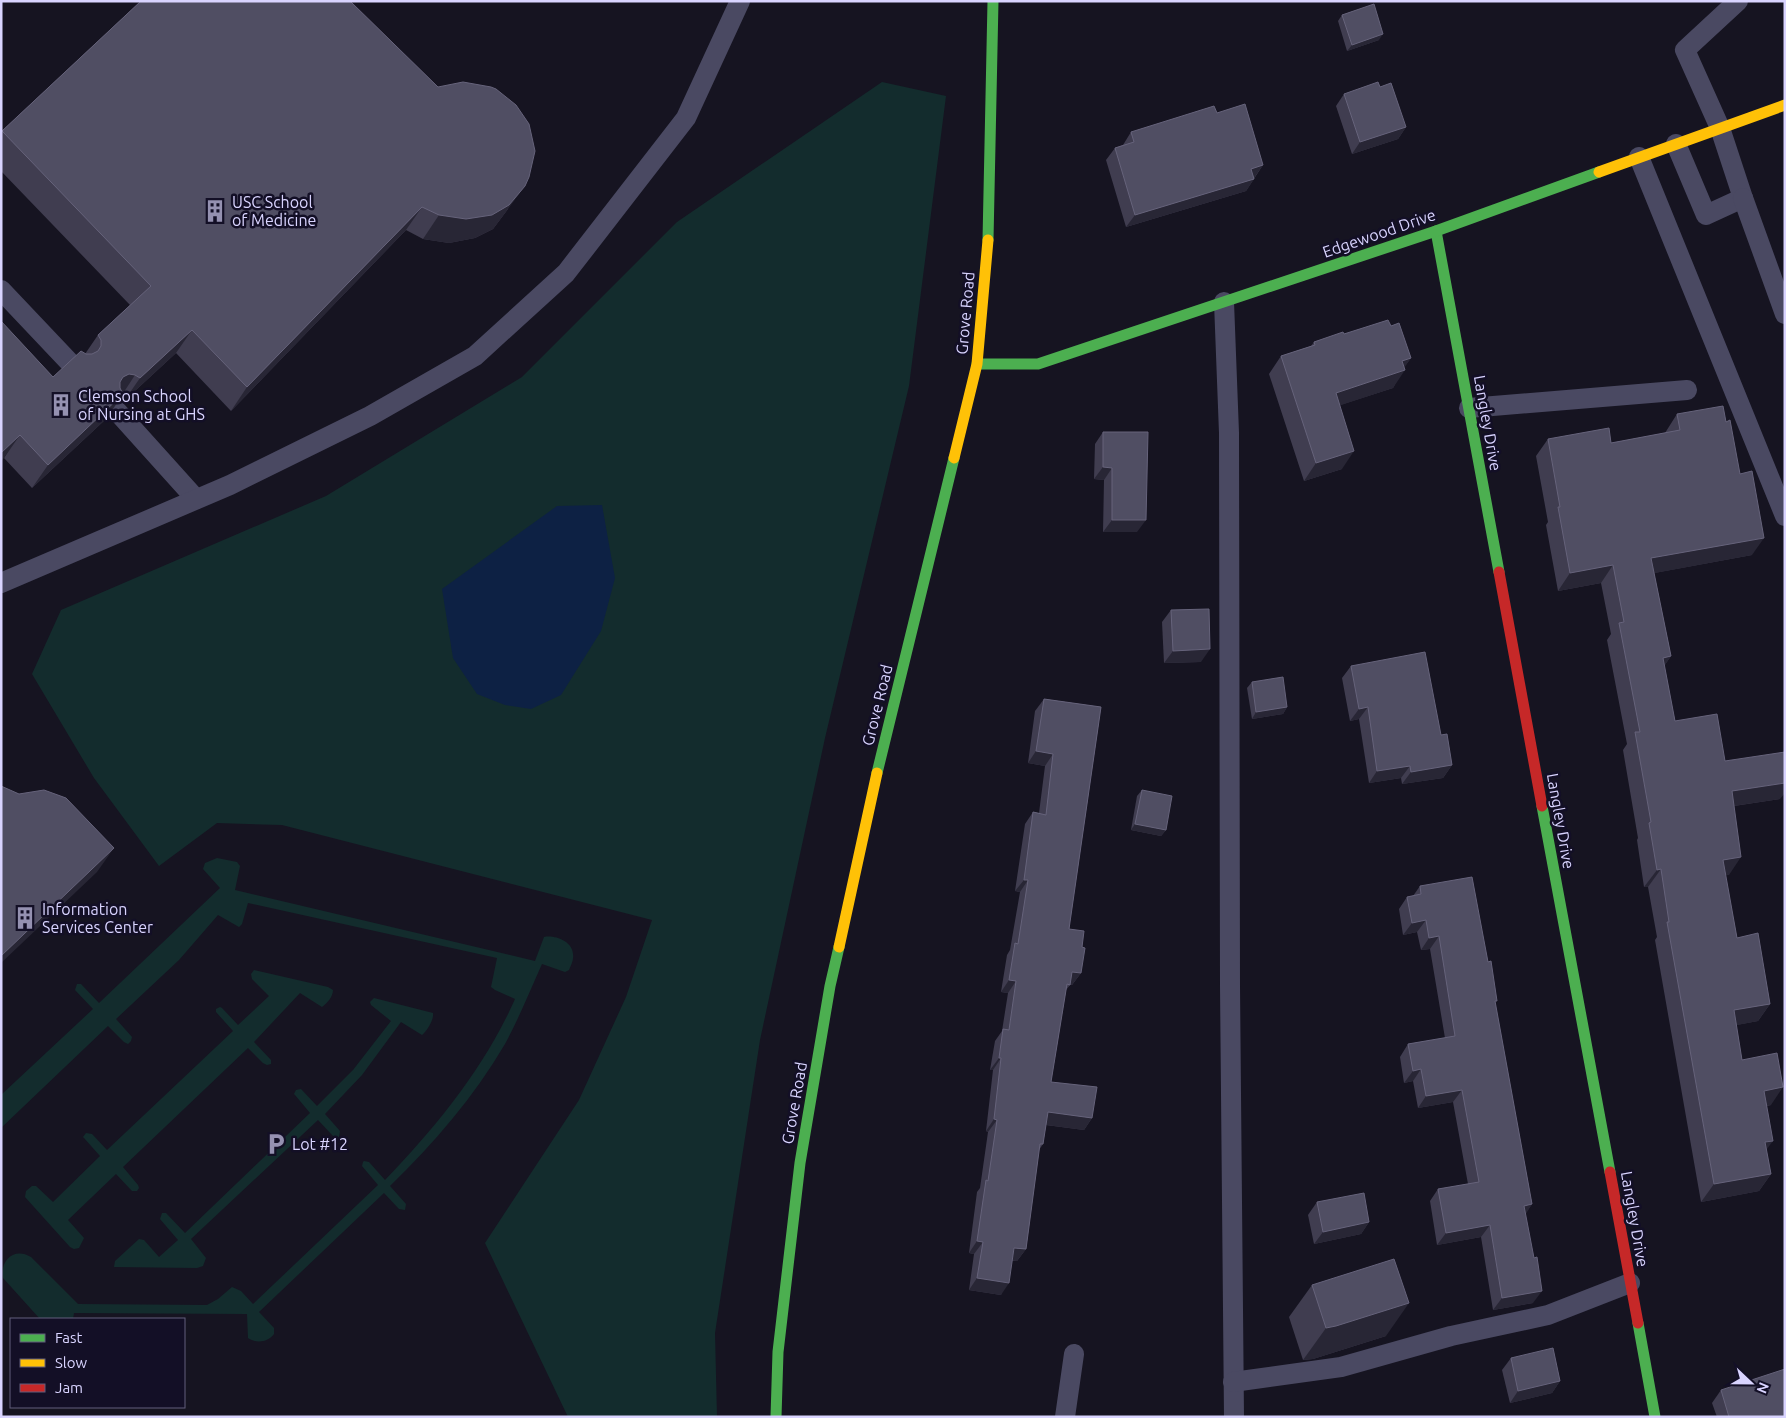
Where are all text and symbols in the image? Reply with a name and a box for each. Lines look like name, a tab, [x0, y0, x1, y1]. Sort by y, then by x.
place label: USC School of Medicine	[232, 193, 316, 229]
building icon: USC School of Medicine	[202, 198, 228, 224]
street label: Edgewood Drive	[1320, 205, 1438, 261]
street label: Grove Road	[952, 271, 978, 355]
street label: Langley Drive	[1471, 374, 1505, 472]
place label: Clemson School of Nursing at GHS	[78, 387, 205, 423]
building icon: Clemson School of Nursing at GHS	[48, 392, 74, 418]
street label: Grove Road	[858, 662, 896, 748]
street label: Langley Drive	[1544, 772, 1578, 870]
place label: Information Services Center	[42, 900, 153, 936]
building icon: Information Services Center	[12, 905, 38, 931]
street label: Grove Road	[778, 1060, 810, 1146]
parking icon: Lot #12	[263, 1131, 289, 1157]
place label: Lot #12	[292, 1135, 348, 1153]
street label: Langley Drive	[1618, 1170, 1652, 1268]
legend	[10, 1318, 185, 1408]
text: Fast	[55, 1329, 83, 1346]
text: Slow	[55, 1354, 88, 1371]
north arrow	[1726, 1358, 1776, 1408]
text: Jam	[55, 1379, 83, 1396]
text: N	[1754, 1380, 1772, 1396]

